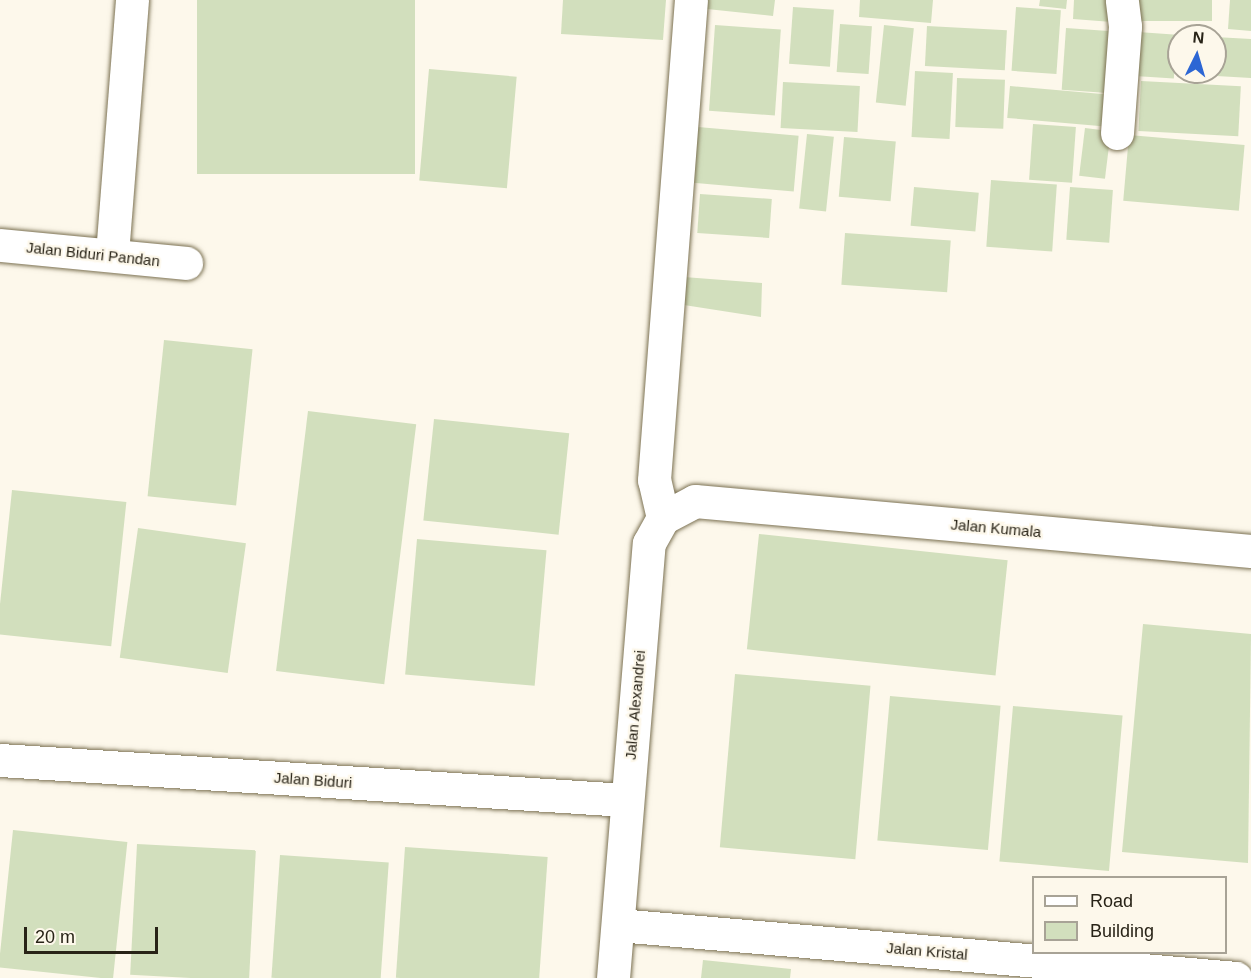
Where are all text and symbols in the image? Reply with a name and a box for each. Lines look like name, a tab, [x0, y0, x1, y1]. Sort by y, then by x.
north arrow	[1167, 24, 1227, 84]
text: N	[1192, 29, 1205, 47]
street label: Jalan Biduri Pandan	[25, 238, 161, 270]
street label: Jalan Kumala	[950, 515, 1042, 541]
street label: Jalan Alexandrei	[621, 649, 649, 761]
street label: Jalan Biduri	[273, 768, 353, 792]
legend	[1032, 876, 1227, 954]
text: Road	[1090, 891, 1133, 911]
scale bar	[27, 915, 160, 953]
text: Building	[1090, 921, 1154, 941]
text: 20 m	[35, 927, 75, 947]
street label: Jalan Kristal	[886, 938, 968, 964]

